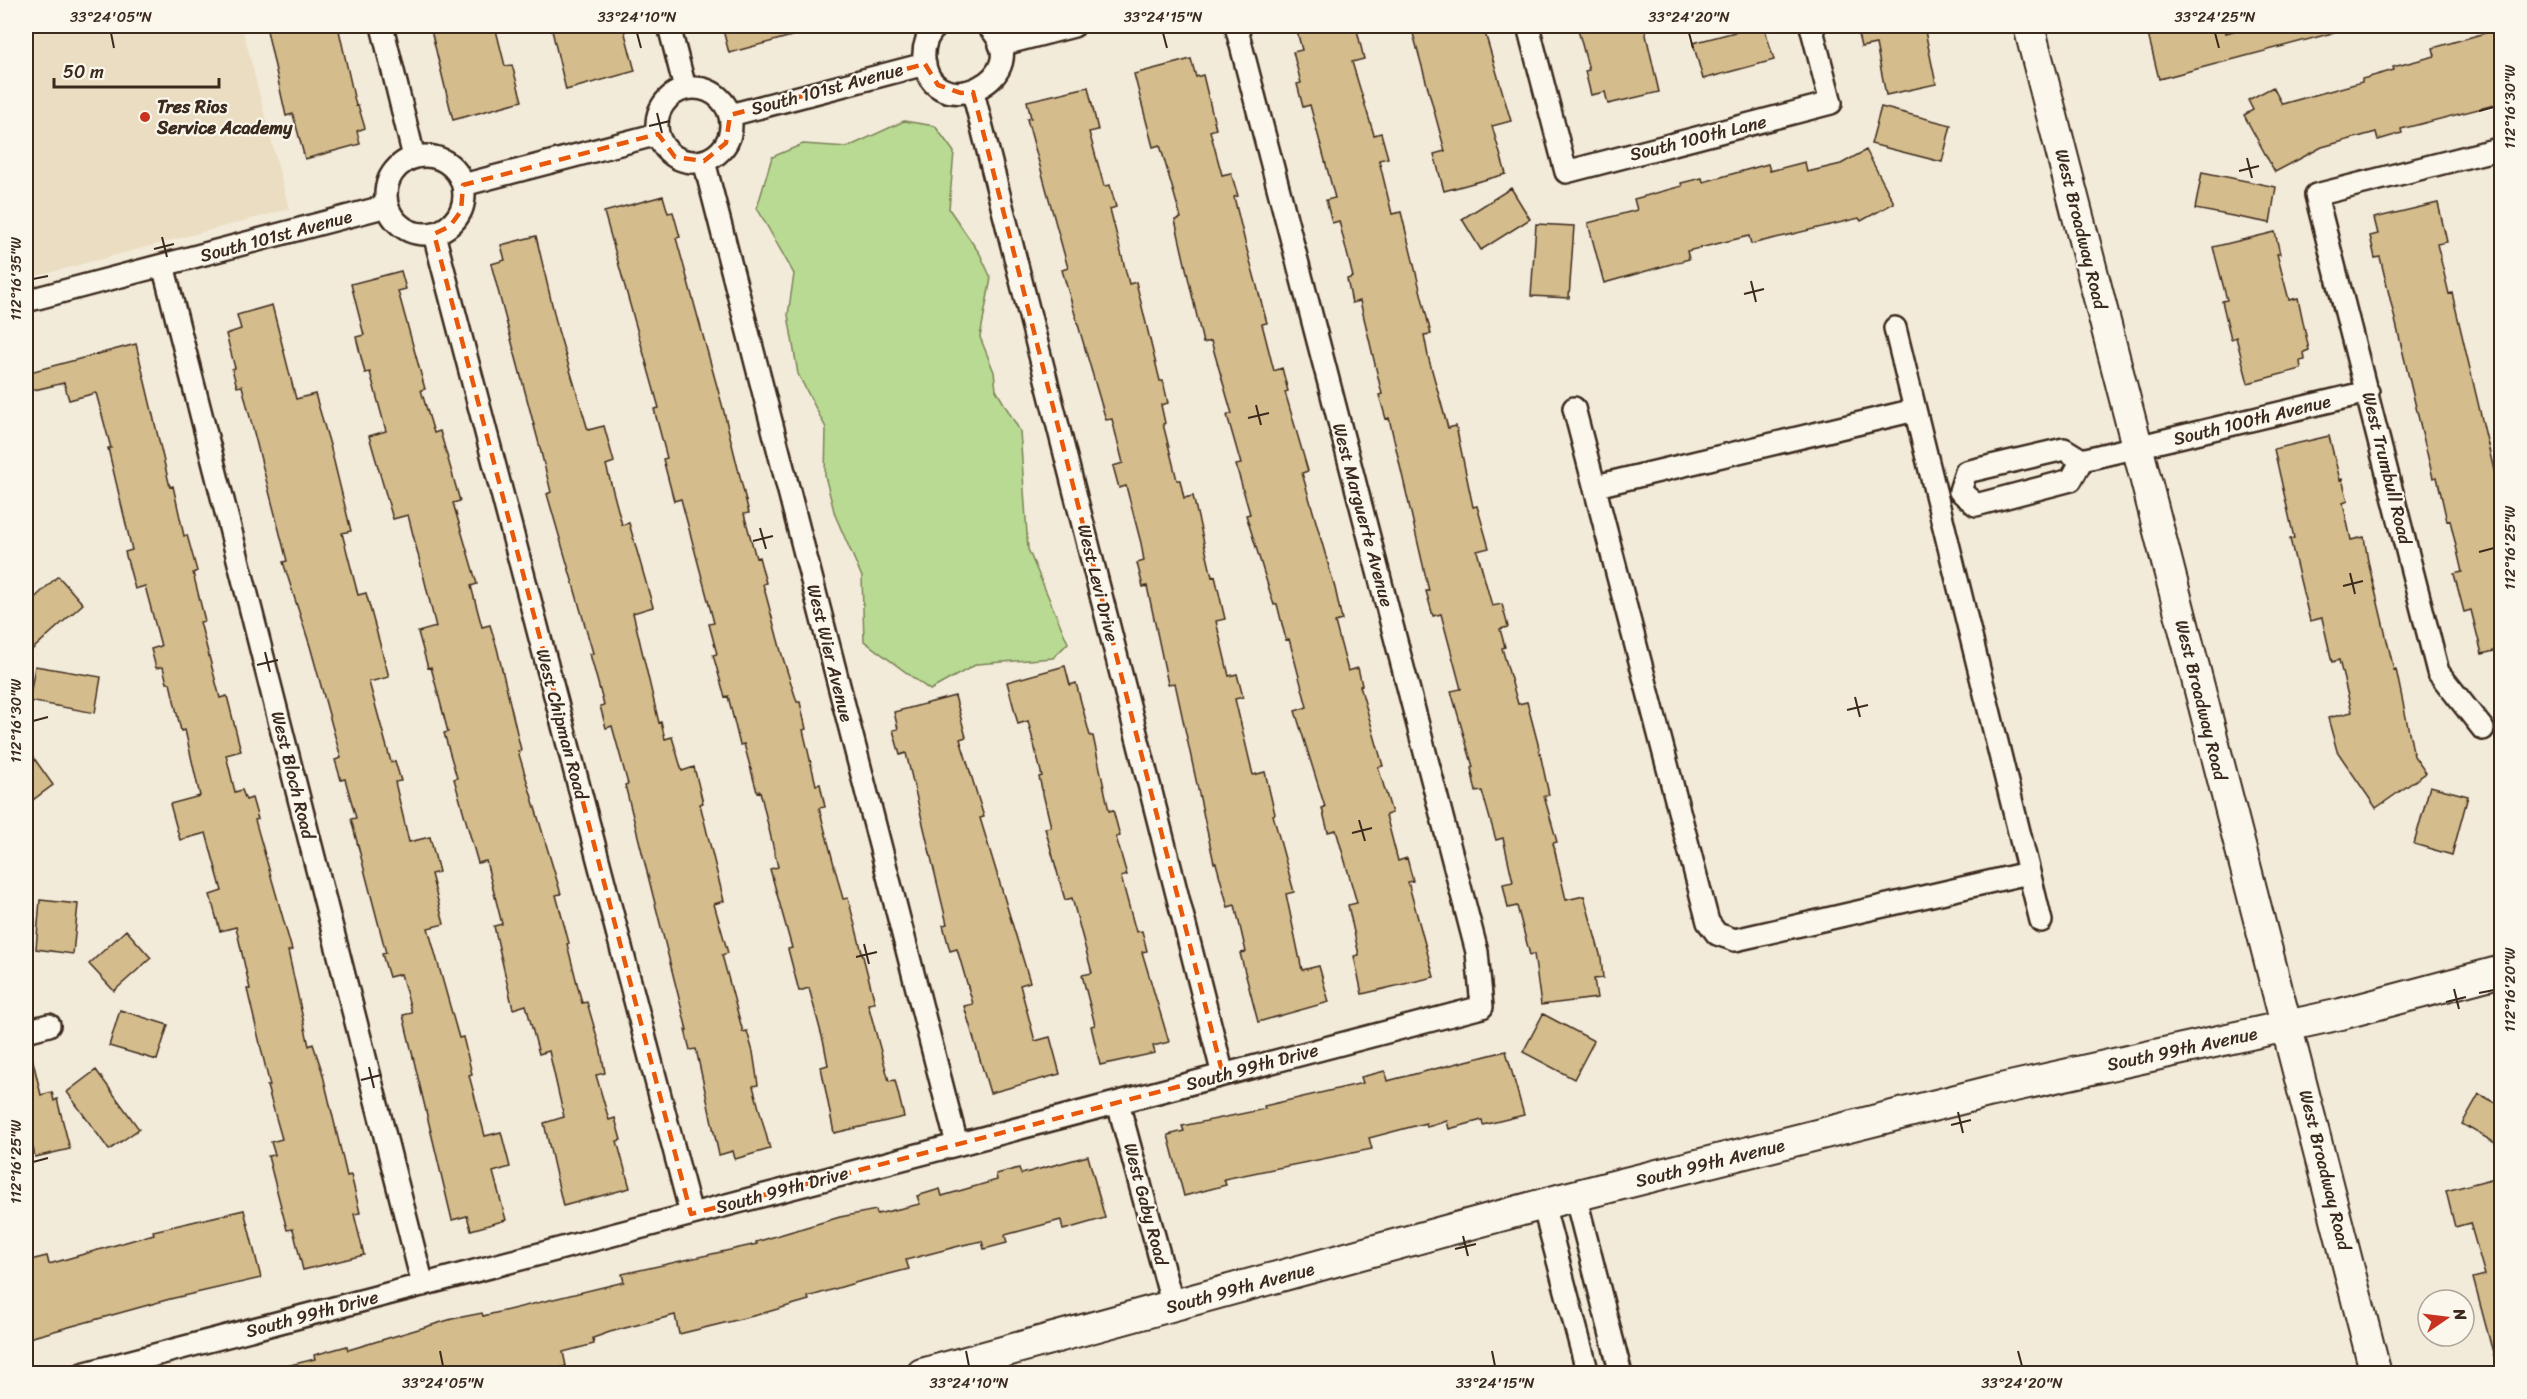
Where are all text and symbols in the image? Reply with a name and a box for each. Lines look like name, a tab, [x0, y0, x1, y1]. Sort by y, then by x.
text: 33°24'05"N	[70, 4, 152, 30]
text: 33°24'10"N	[597, 4, 677, 30]
text: 33°24'15"N	[1124, 4, 1203, 30]
text: 33°24'20"N	[1648, 4, 1730, 30]
text: 33°24'25"N	[2175, 4, 2256, 30]
scale bar	[54, 51, 219, 89]
street label: South 101st Avenue	[747, 53, 907, 125]
text: 50 m	[63, 56, 104, 88]
text: 112°16'30"W	[2497, 65, 2523, 149]
place label: Tres Rios Service Academy	[156, 91, 293, 144]
street label: South 100th Lane	[1626, 106, 1770, 170]
marker: Tres Rios Service Academy	[138, 110, 152, 124]
street label: West Broadway Road	[2046, 145, 2117, 314]
street label: South 101st Avenue	[196, 200, 356, 272]
text: 112°16'35"W	[3, 237, 29, 321]
street label: South 100th Avenue	[2170, 385, 2335, 455]
street label: West Trumbull Road	[2353, 388, 2422, 549]
street label: West Marguerte Avenue	[1323, 419, 1403, 611]
text: 112°16'25"W	[2497, 506, 2523, 590]
street label: West Levi Drive	[1068, 521, 1128, 645]
street label: West Wier Avenue	[797, 581, 863, 726]
street label: West Broadway Road	[2166, 616, 2237, 785]
street label: West Chipman Road	[526, 645, 598, 804]
text: 112°16'30"W	[3, 679, 29, 763]
street label: West Bloch Road	[262, 708, 325, 844]
text: 112°16'20"W	[2497, 947, 2523, 1032]
street label: South 99th Avenue	[2104, 1017, 2261, 1081]
street label: South 99th Drive	[1182, 1034, 1322, 1100]
street label: West Broadway Road	[2290, 1086, 2361, 1255]
text: 112°16'25"W	[3, 1120, 29, 1204]
street label: South 99th Avenue	[1632, 1129, 1788, 1197]
street label: West Gaby Road	[1114, 1139, 1178, 1270]
street label: South 99th Drive	[712, 1157, 852, 1223]
street label: South 99th Avenue	[1162, 1253, 1318, 1323]
street label: South 99th Drive	[242, 1281, 382, 1347]
north arrow	[2416, 1288, 2476, 1348]
text: N	[2444, 1305, 2476, 1324]
text: 33°24'05"N	[402, 1370, 484, 1396]
text: 33°24'10"N	[929, 1370, 1009, 1396]
text: 33°24'15"N	[1456, 1370, 1535, 1396]
text: 33°24'20"N	[1981, 1370, 2063, 1396]

